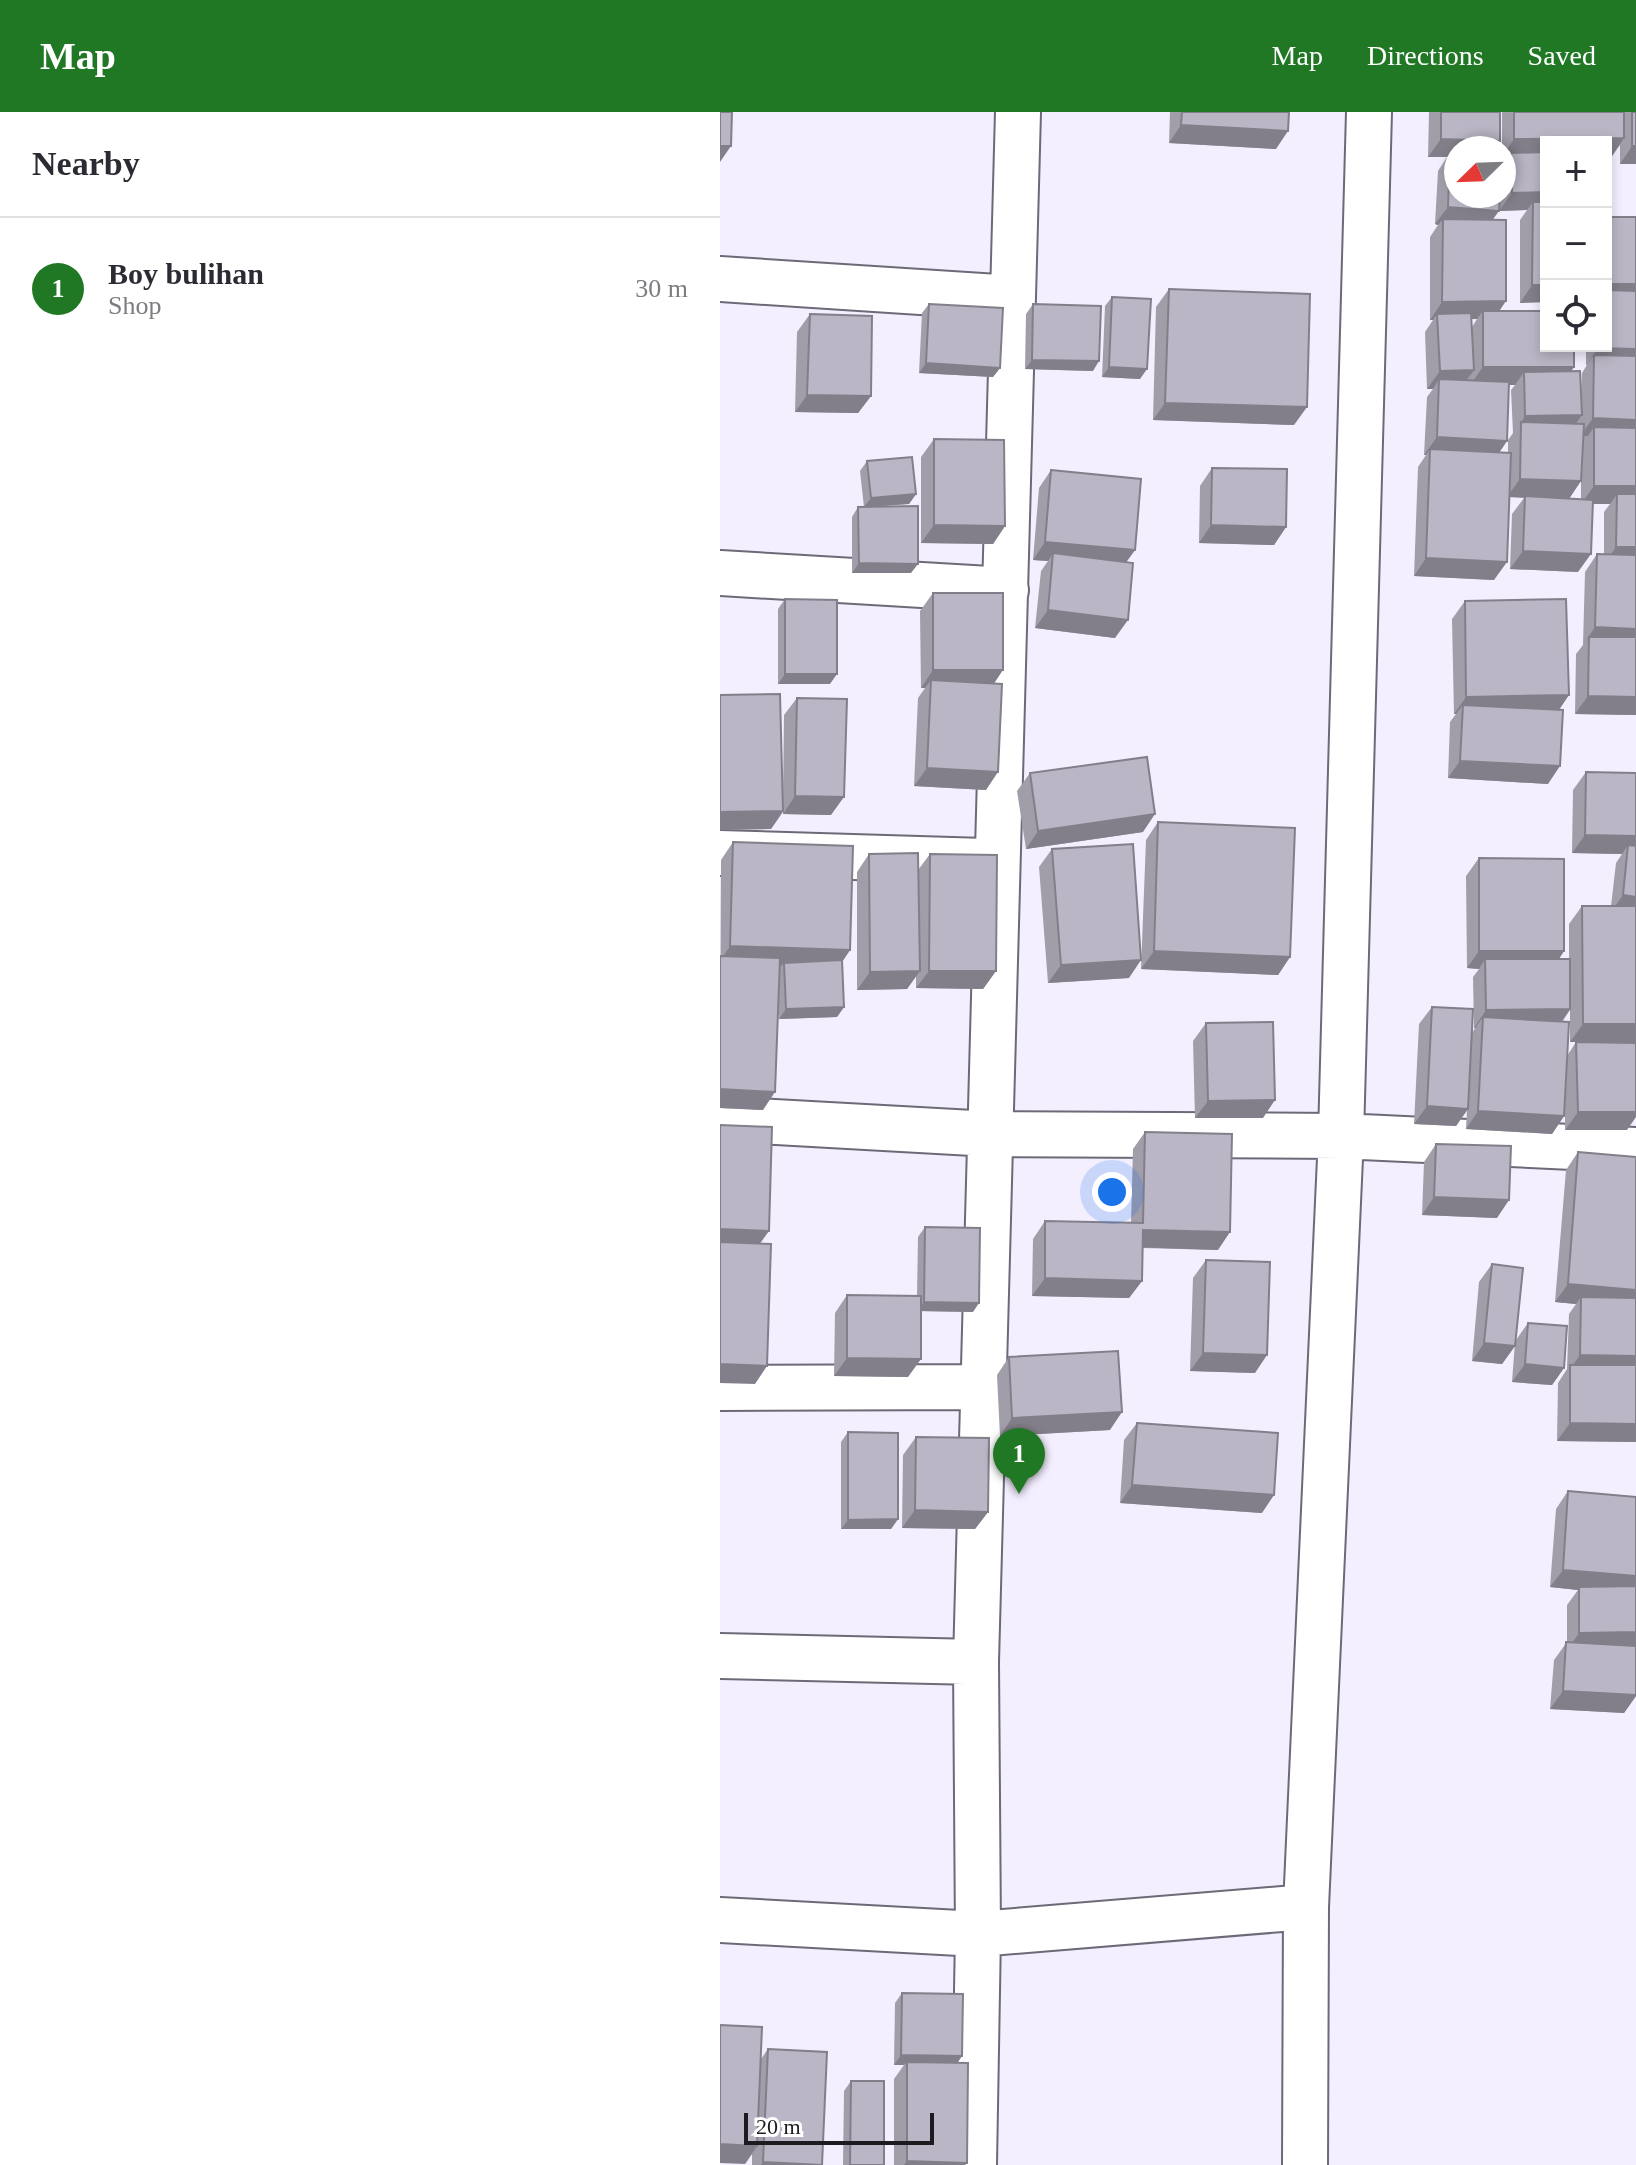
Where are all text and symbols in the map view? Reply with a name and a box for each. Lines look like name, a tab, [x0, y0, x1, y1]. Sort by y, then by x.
text: Map	[40, 35, 116, 77]
text: Map	[1272, 40, 1323, 71]
text: Directions	[1367, 40, 1484, 71]
text: Saved	[1528, 40, 1596, 71]
north arrow	[1444, 136, 1516, 208]
map controls	[1540, 136, 1612, 352]
button: +	[1540, 136, 1612, 208]
text: Nearby	[32, 145, 140, 182]
button: −	[1540, 208, 1612, 280]
text: Boy bulihan	[108, 257, 264, 290]
text: 1	[52, 274, 65, 303]
text: 30 m	[635, 274, 688, 303]
button: locate	[1540, 280, 1612, 352]
text: Shop	[108, 291, 161, 320]
your location	[1092, 1172, 1132, 1212]
pin: 1	[993, 1428, 1045, 1494]
scale bar	[744, 2109, 934, 2145]
text: 20 m	[756, 2114, 801, 2139]

